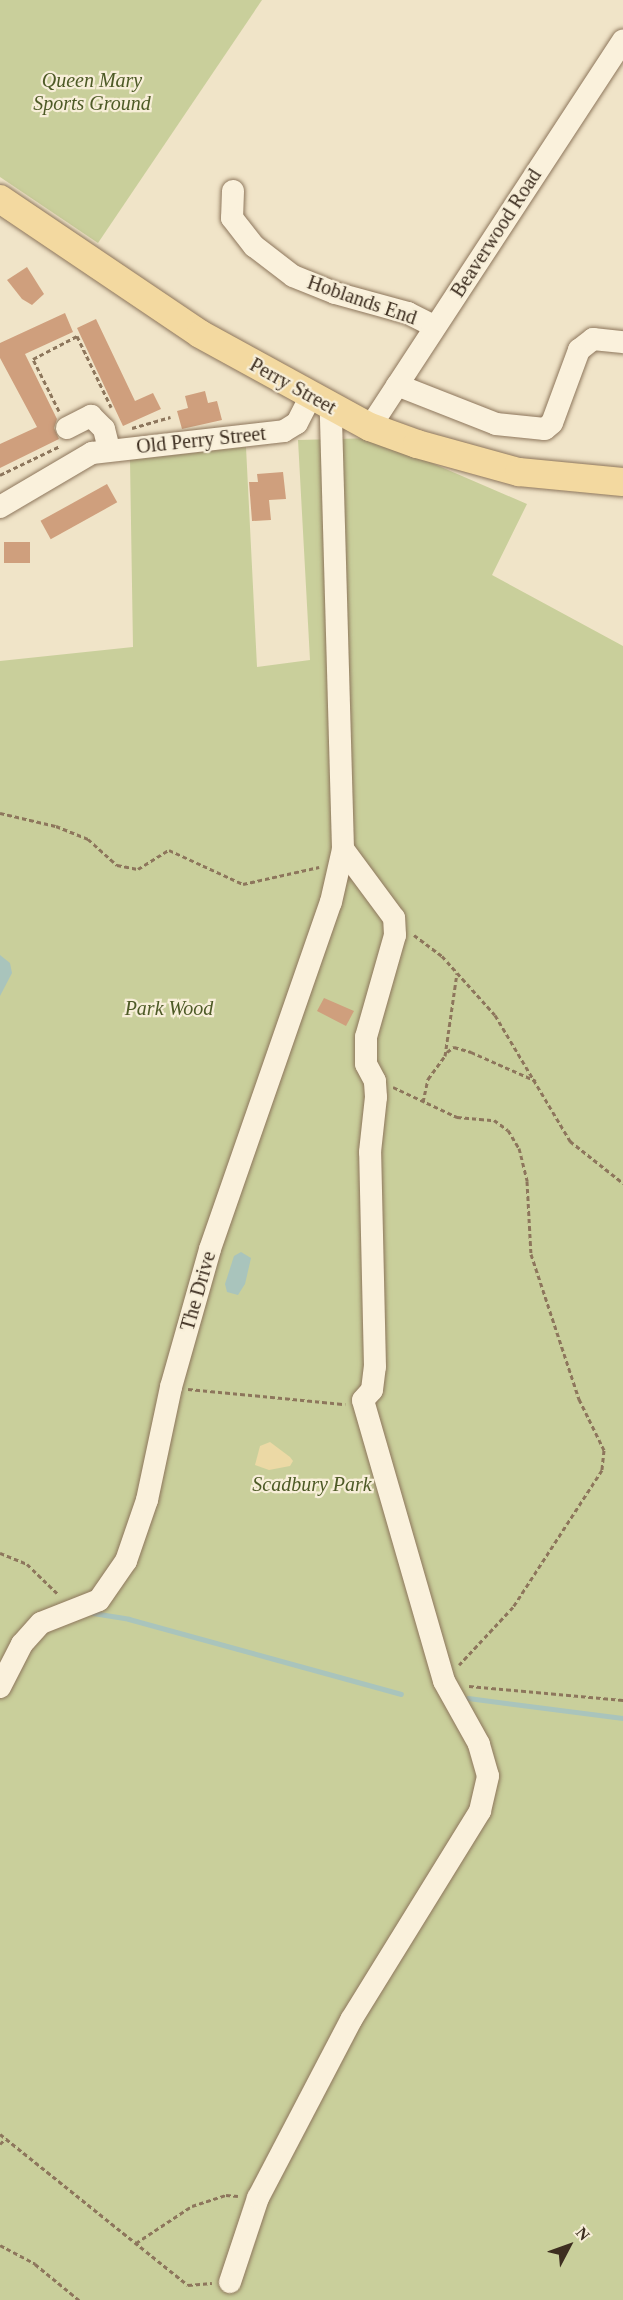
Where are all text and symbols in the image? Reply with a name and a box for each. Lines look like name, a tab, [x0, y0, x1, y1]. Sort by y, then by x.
park label: Queen Mary Sports Ground	[33, 68, 151, 115]
street label: Beaverwood Road	[446, 164, 546, 302]
street label: Hoblands End	[304, 270, 420, 330]
street label: Perry Street	[246, 352, 340, 420]
street label: Old Perry Street	[135, 421, 267, 459]
park label: Park Wood	[125, 996, 213, 1020]
street label: The Drive	[175, 1248, 221, 1334]
park label: Scadbury Park	[252, 1472, 372, 1496]
north arrow	[539, 2216, 599, 2276]
text: N	[573, 2224, 593, 2244]

